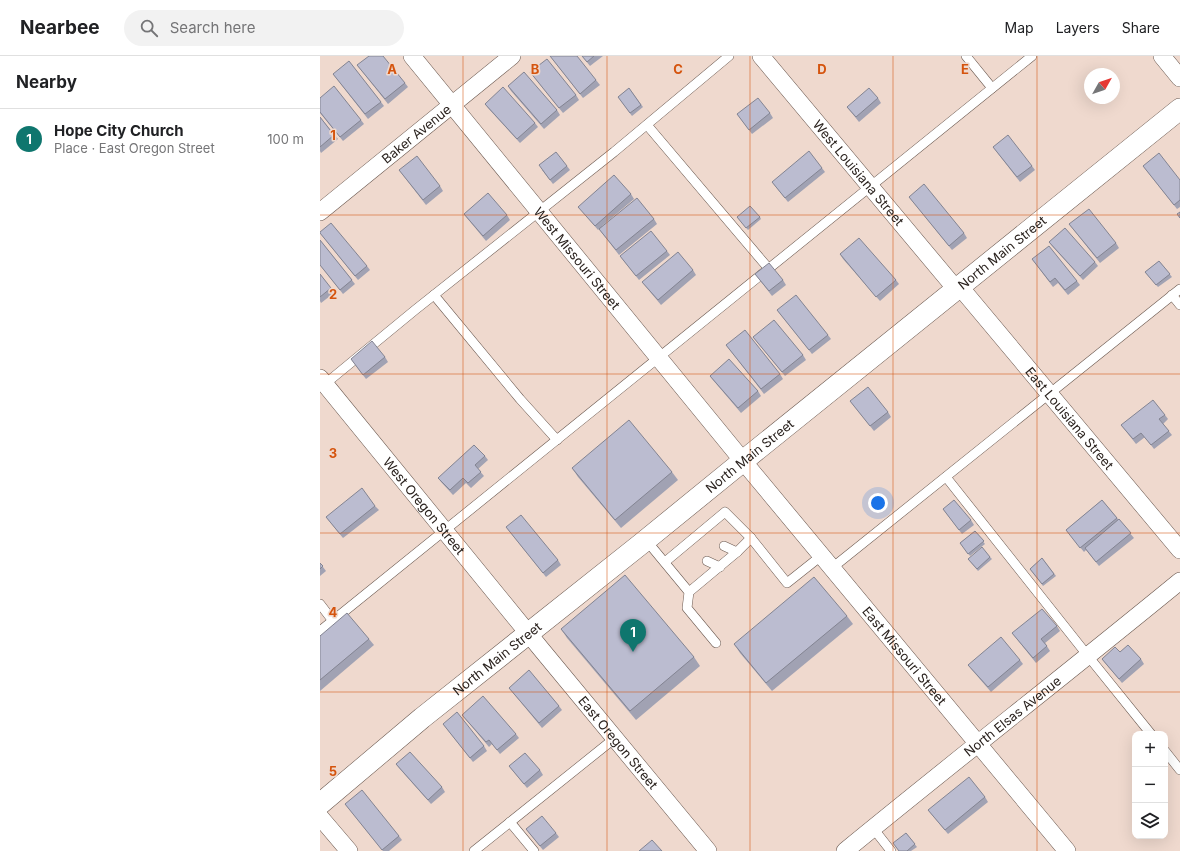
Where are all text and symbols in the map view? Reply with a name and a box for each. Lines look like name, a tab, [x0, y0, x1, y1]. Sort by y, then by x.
search box	[124, 10, 404, 46]
text: Nearbee	[20, 16, 100, 39]
icon: search	[138, 17, 160, 39]
text: Search here	[170, 18, 255, 37]
text: Map	[1005, 19, 1034, 36]
text: Layers	[1056, 19, 1100, 36]
text: Share	[1122, 19, 1160, 36]
text: A	[387, 61, 397, 77]
text: B	[531, 61, 540, 77]
text: C	[673, 61, 683, 77]
text: D	[817, 61, 827, 77]
text: E	[961, 61, 969, 77]
north arrow	[1084, 68, 1120, 104]
text: Nearby	[16, 72, 77, 92]
street label: Baker Avenue	[378, 101, 454, 167]
street label: West Louisiana Street	[810, 116, 907, 229]
text: Hope City Church	[54, 121, 184, 140]
text: 1	[330, 127, 336, 143]
text: 1	[26, 131, 32, 147]
text: 100 m	[267, 131, 304, 147]
text: Place · East Oregon Street	[54, 140, 215, 156]
street label: West Missouri Street	[531, 204, 624, 312]
street label: North Main Street	[955, 212, 1049, 293]
text: 2	[329, 286, 337, 302]
street label: East Louisiana Street	[1022, 364, 1117, 473]
street label: North Main Street	[702, 415, 797, 496]
text: 3	[329, 445, 337, 461]
street label: West Oregon Street	[380, 454, 469, 558]
your location	[868, 493, 888, 513]
street label: East Missouri Street	[859, 603, 950, 708]
text: 4	[329, 604, 338, 620]
street label: North Main Street	[449, 618, 544, 699]
pin: 1	[620, 619, 646, 652]
street label: North Elsas Avenue	[961, 672, 1064, 760]
street label: East Oregon Street	[575, 693, 661, 792]
map controls	[1132, 731, 1168, 839]
button: +	[1132, 731, 1168, 767]
text: 5	[329, 763, 337, 779]
button: −	[1132, 767, 1168, 803]
button: layers	[1132, 803, 1168, 839]

